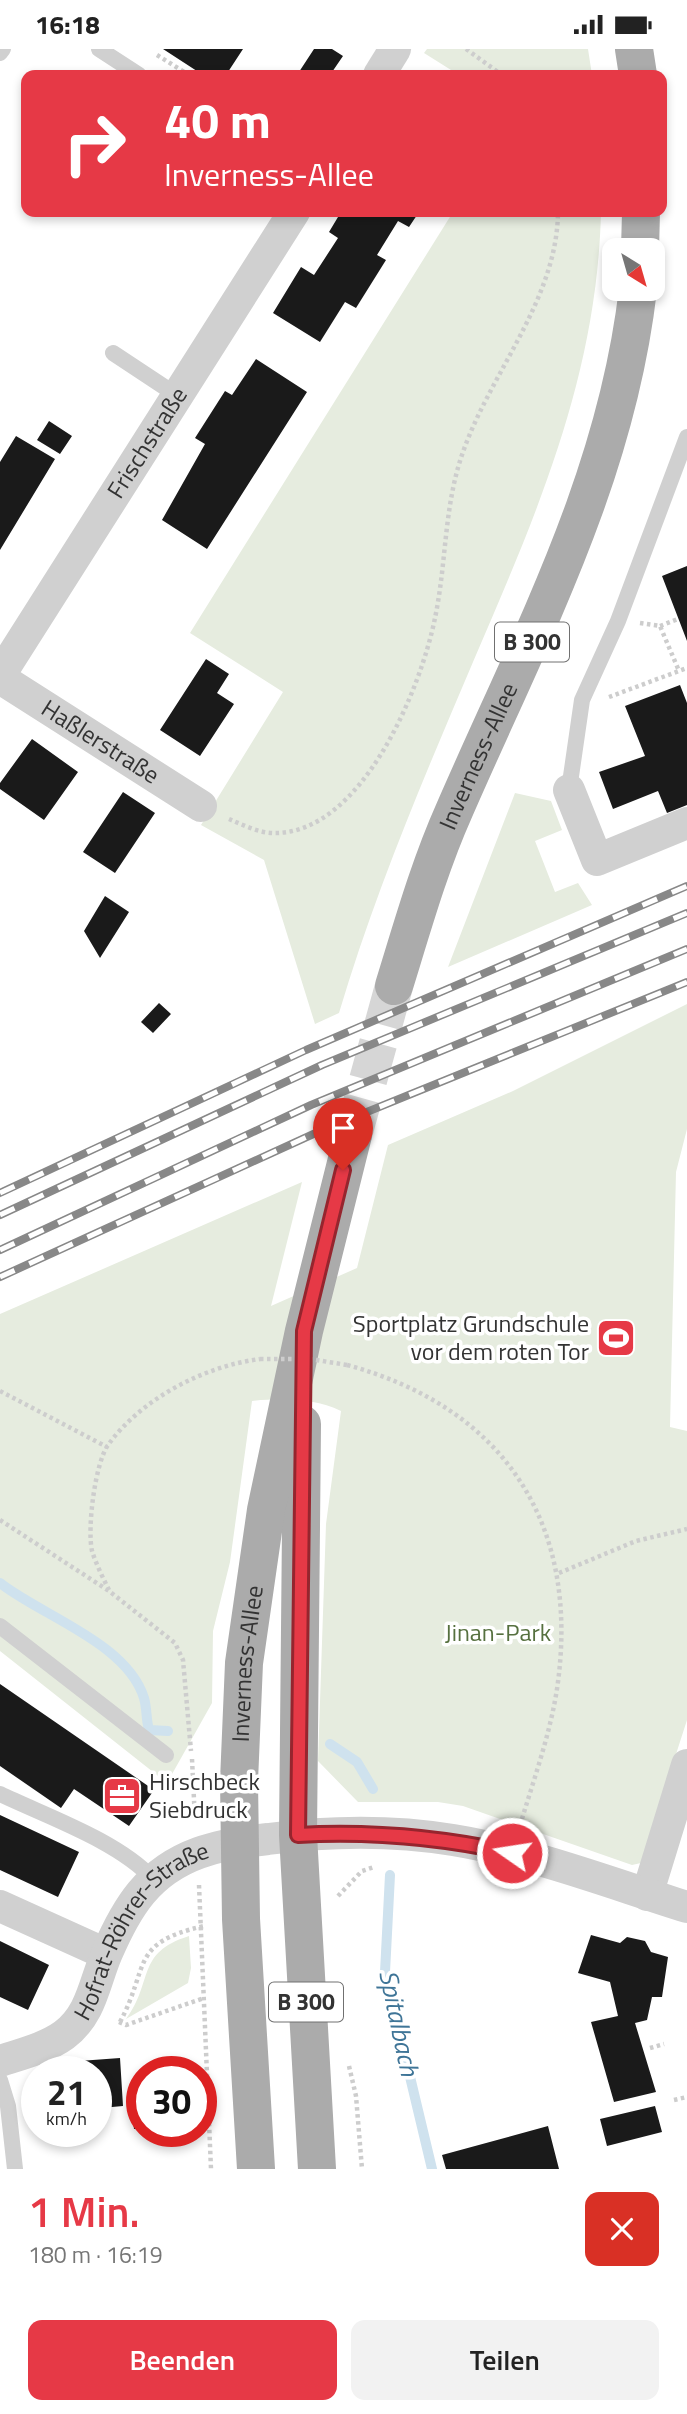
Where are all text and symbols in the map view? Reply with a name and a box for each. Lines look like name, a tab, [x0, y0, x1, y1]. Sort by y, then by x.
text: 16:18	[35, 5, 100, 44]
text: 40 m	[164, 82, 271, 157]
icon: right	[49, 98, 140, 189]
text: Inverness-Allee	[164, 150, 374, 198]
north arrow	[602, 238, 665, 301]
map controls	[602, 238, 665, 301]
street label: Frischstraße	[98, 379, 196, 505]
road number: B 300	[495, 622, 569, 661]
street label: Inverness-Allee	[429, 677, 526, 835]
street label: Haßlerstraße	[35, 690, 167, 792]
pin	[313, 1098, 373, 1170]
icon: arrive	[324, 1109, 362, 1147]
place label: Sportplatz Grundschule vor dem roten Tor	[353, 1305, 589, 1369]
sports icon: Sportplatz Grundschule vor dem roten Tor	[595, 1317, 637, 1359]
street label: Inverness-Allee	[222, 1583, 272, 1743]
park label: Jinan-Park	[445, 1614, 552, 1650]
place label: Hirschbeck Siebdruck	[149, 1763, 260, 1827]
office icon: Hirschbeck Siebdruck	[101, 1775, 143, 1817]
position arrow	[475, 1816, 549, 1890]
street label: Hofrat-Röhrer-Straße	[64, 1832, 213, 2027]
water label: Spitalbach	[369, 1966, 430, 2081]
road number: B 300	[269, 1983, 343, 2021]
speed limit sign: 30	[126, 2056, 217, 2147]
text: 21	[47, 2065, 86, 2119]
text: km/h	[46, 2105, 87, 2132]
text: 1 Min.	[28, 2179, 140, 2243]
button: close	[585, 2192, 659, 2266]
text: 180 m · 16:19	[28, 2237, 163, 2272]
button: Beenden	[28, 2320, 337, 2400]
button: Teilen	[351, 2320, 659, 2400]

